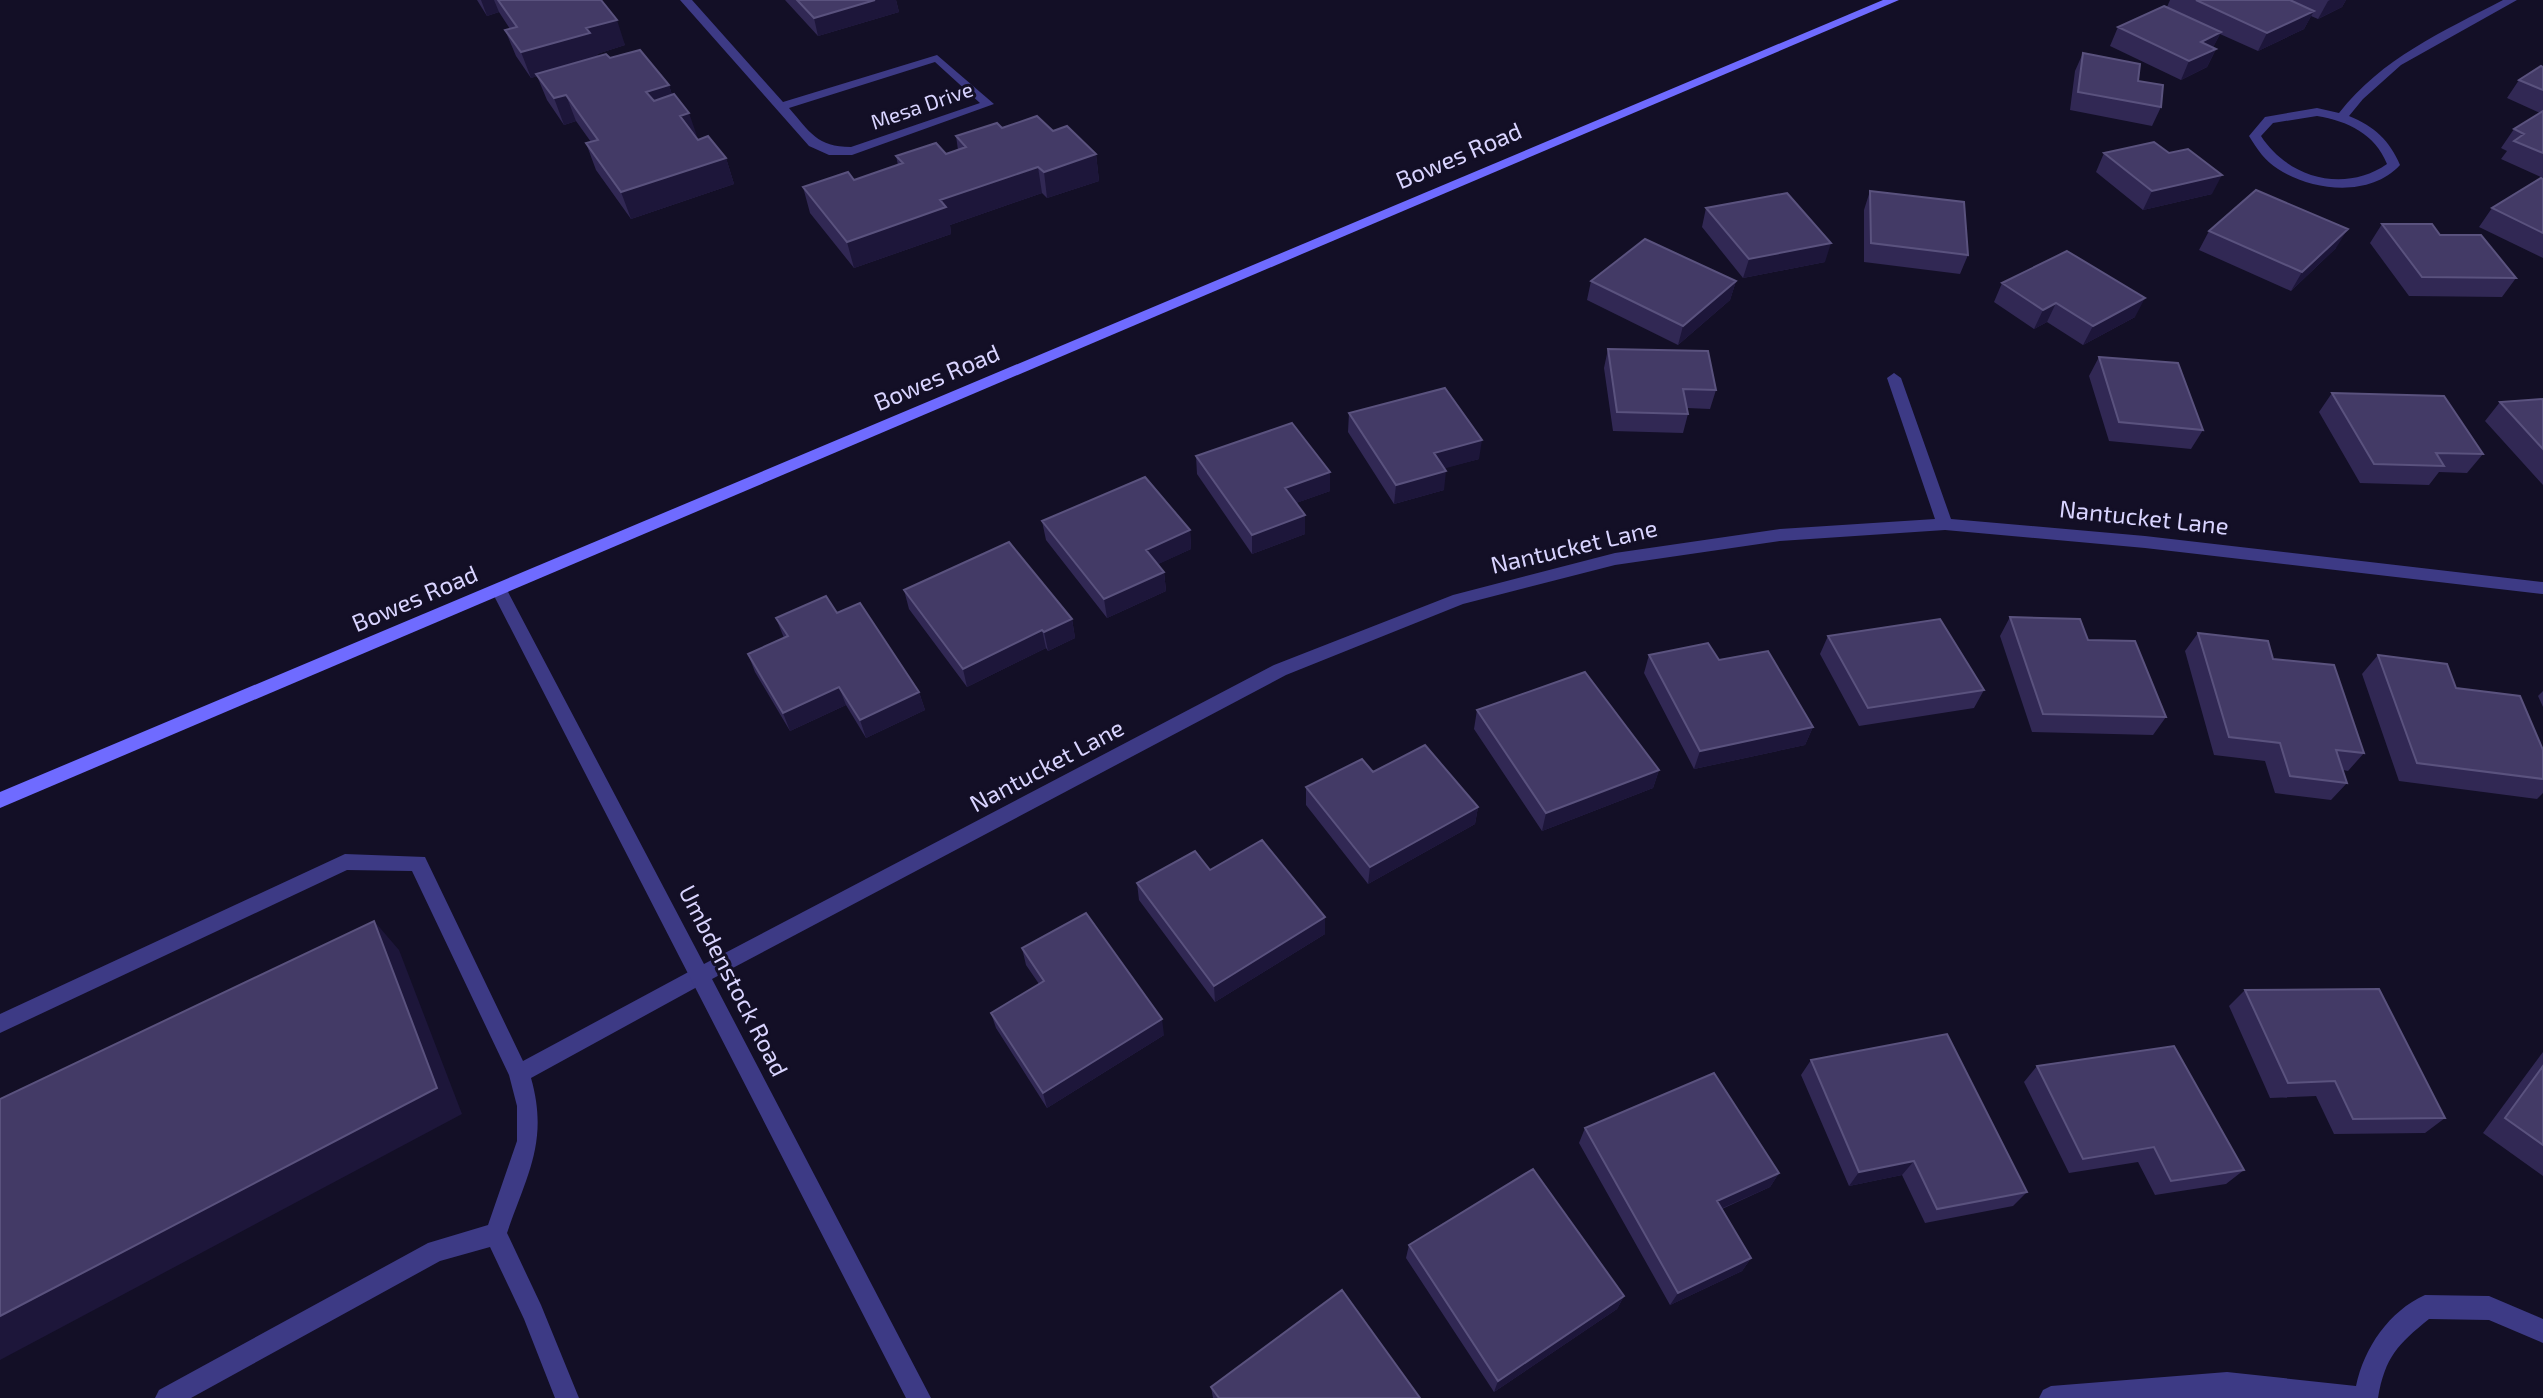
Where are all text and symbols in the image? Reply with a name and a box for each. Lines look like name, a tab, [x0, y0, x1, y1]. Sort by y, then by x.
street label: Mesa Drive	[867, 75, 976, 134]
street label: Bowes Road	[1391, 115, 1526, 194]
street label: Bowes Road	[869, 337, 1004, 416]
street label: Nantucket Lane	[2058, 493, 2230, 540]
street label: Nantucket Lane	[1487, 512, 1660, 579]
street label: Bowes Road	[347, 558, 482, 637]
street label: Nantucket Lane	[964, 712, 1128, 817]
street label: Umbdenstock Road	[674, 880, 795, 1081]

